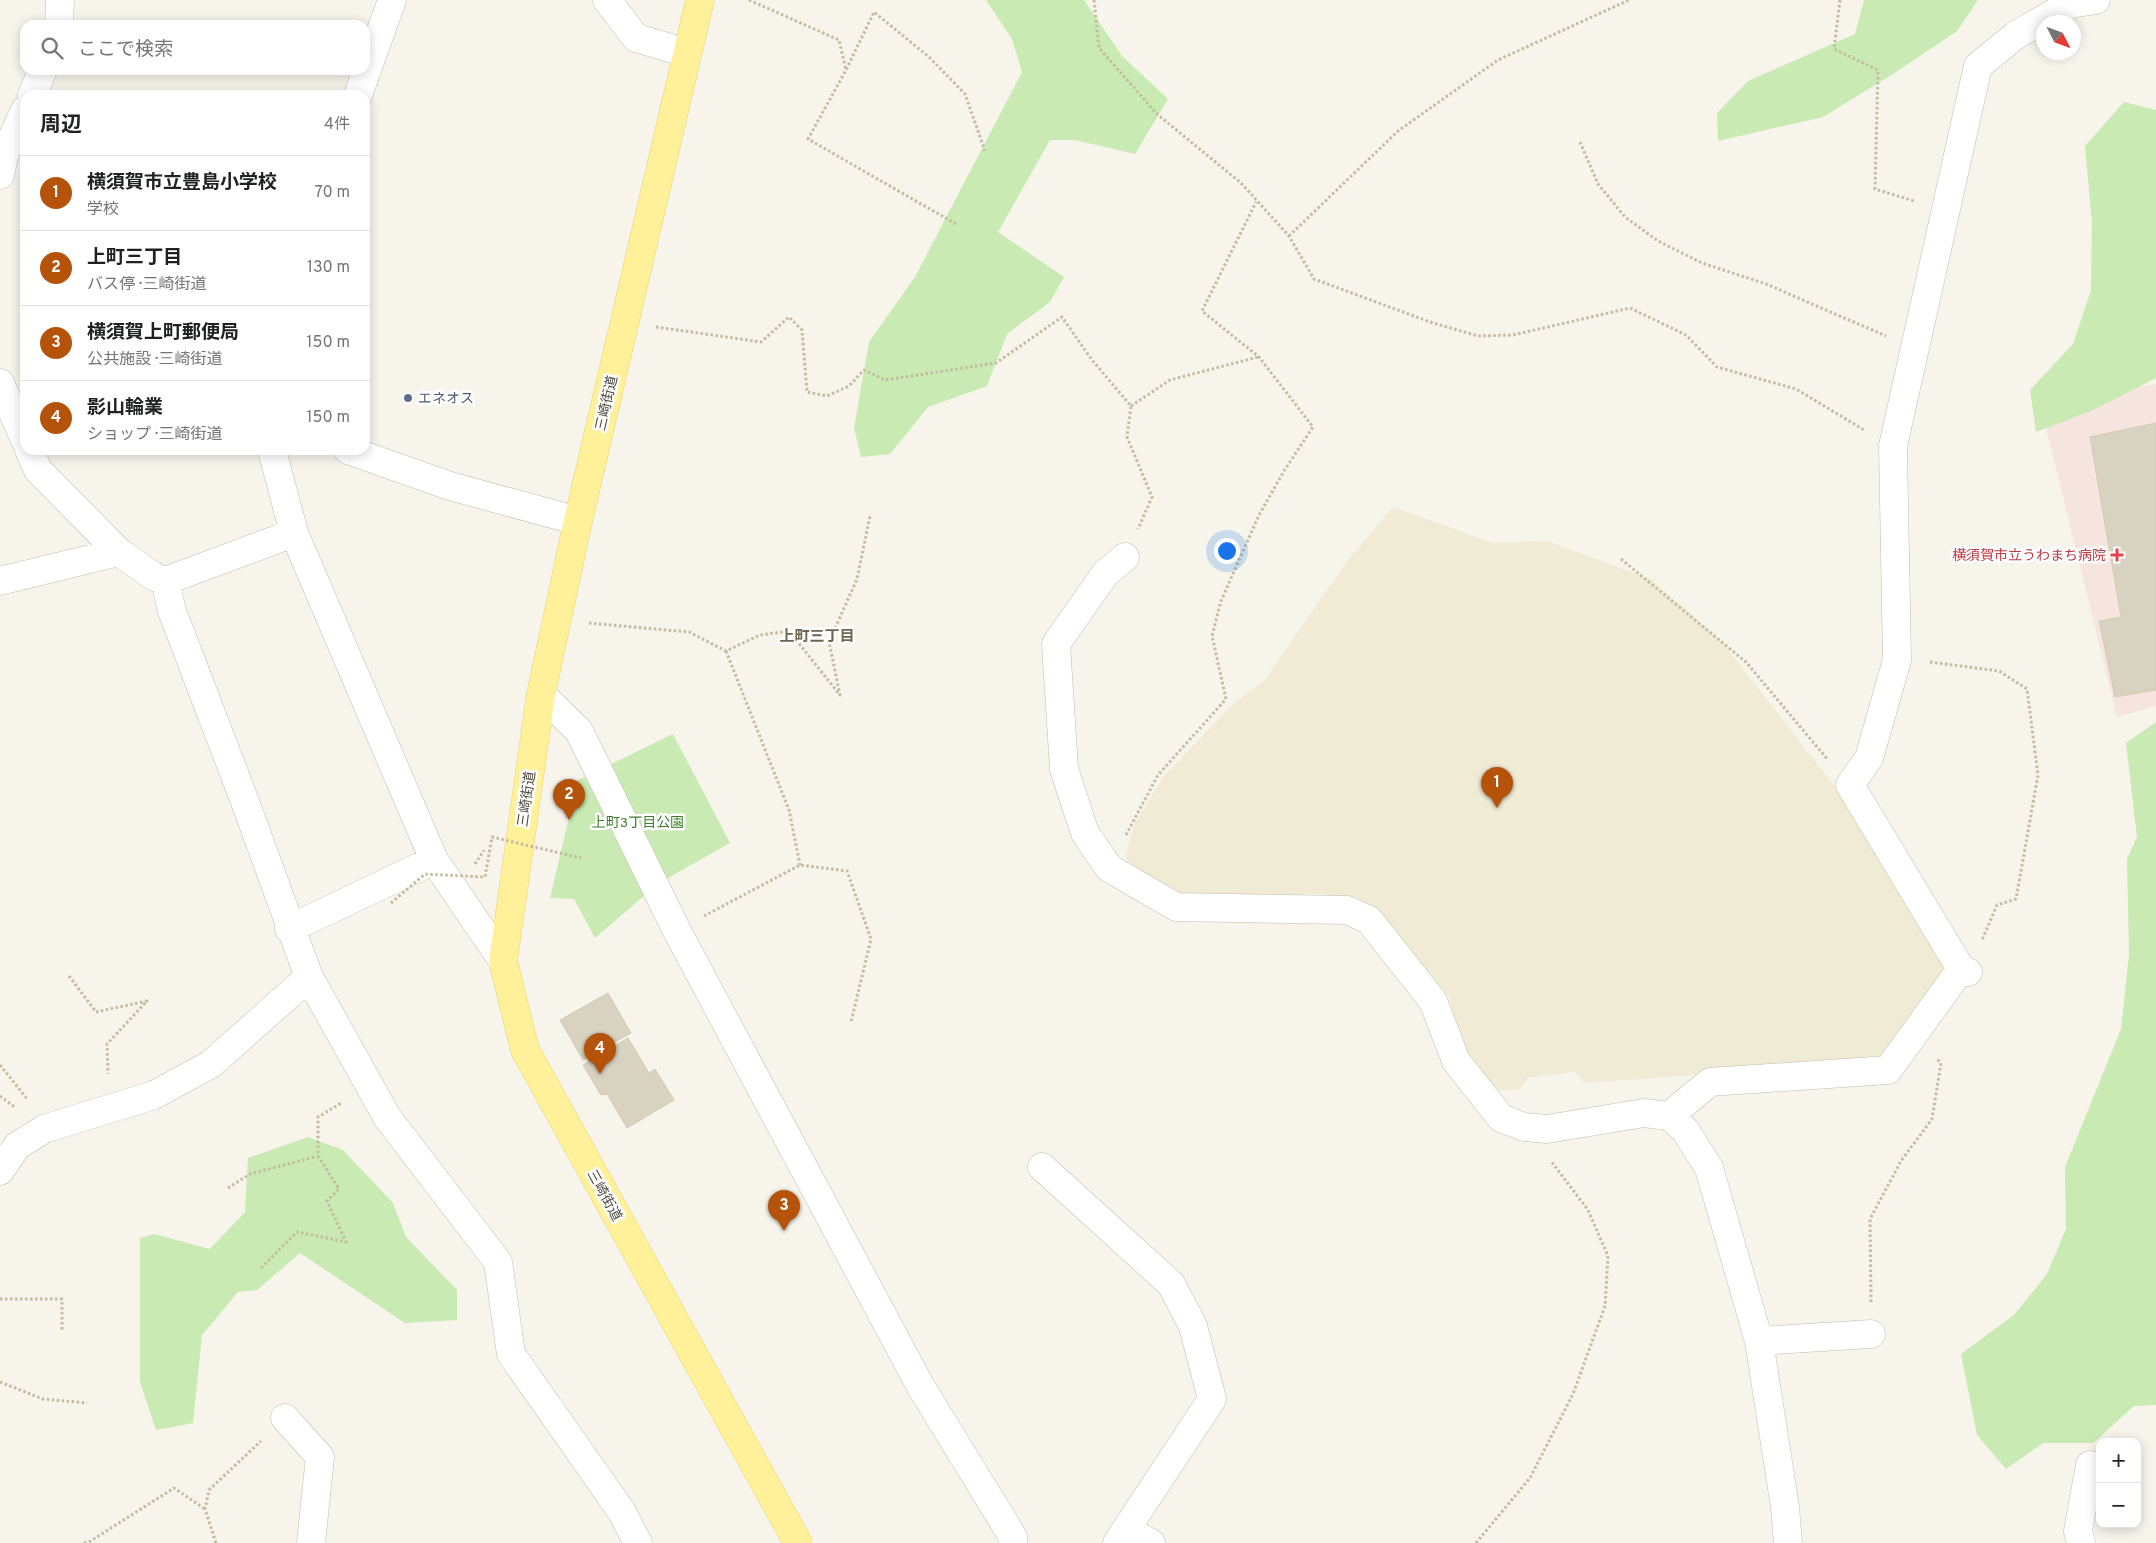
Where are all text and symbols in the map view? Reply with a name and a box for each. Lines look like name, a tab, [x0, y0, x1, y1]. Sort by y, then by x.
north arrow	[2036, 15, 2081, 60]
search box	[20, 20, 370, 75]
icon: search	[38, 34, 66, 62]
text: ここで検索	[78, 38, 173, 62]
text: 周辺	[40, 112, 82, 139]
text: 4件	[324, 115, 350, 135]
text: 横須賀市立豊島小学校	[87, 171, 277, 195]
text: 1	[53, 183, 59, 203]
text: 70 m	[315, 183, 350, 203]
text: 学校	[87, 200, 119, 220]
text: 上町三丁目	[87, 246, 182, 270]
text: 2	[51, 258, 61, 278]
text: 130 m	[307, 258, 350, 278]
text: バス停 · 三崎街道	[87, 275, 207, 295]
text: 横須賀上町郵便局	[87, 321, 239, 345]
text: 3	[51, 333, 61, 353]
text: 150 m	[307, 333, 350, 353]
text: 公共施設 · 三崎街道	[87, 350, 223, 370]
street label: 三崎街道	[593, 374, 622, 433]
place label: エネオス	[418, 391, 474, 408]
marker: エネオス	[402, 392, 414, 404]
text: 影山輪業	[87, 396, 163, 420]
text: 4	[51, 408, 61, 428]
text: 150 m	[307, 408, 350, 428]
text: ショップ · 三崎街道	[87, 425, 223, 445]
your location	[1214, 538, 1240, 564]
place label: 横須賀市立うわまち病院	[1952, 548, 2106, 565]
marker: 横須賀市立うわまち病院	[2110, 548, 2124, 562]
district label: 上町三丁目	[779, 628, 855, 647]
pin: 1	[1481, 767, 1513, 808]
street label: 三崎街道	[515, 770, 540, 828]
pin: 2	[553, 779, 585, 820]
park label: 上町3丁目公園	[592, 815, 684, 832]
pin: 4	[584, 1033, 616, 1074]
street label: 三崎街道	[583, 1167, 625, 1224]
pin: 3	[768, 1190, 800, 1231]
map controls	[2096, 1438, 2141, 1528]
button: +	[2096, 1438, 2141, 1483]
button: −	[2096, 1483, 2141, 1528]

